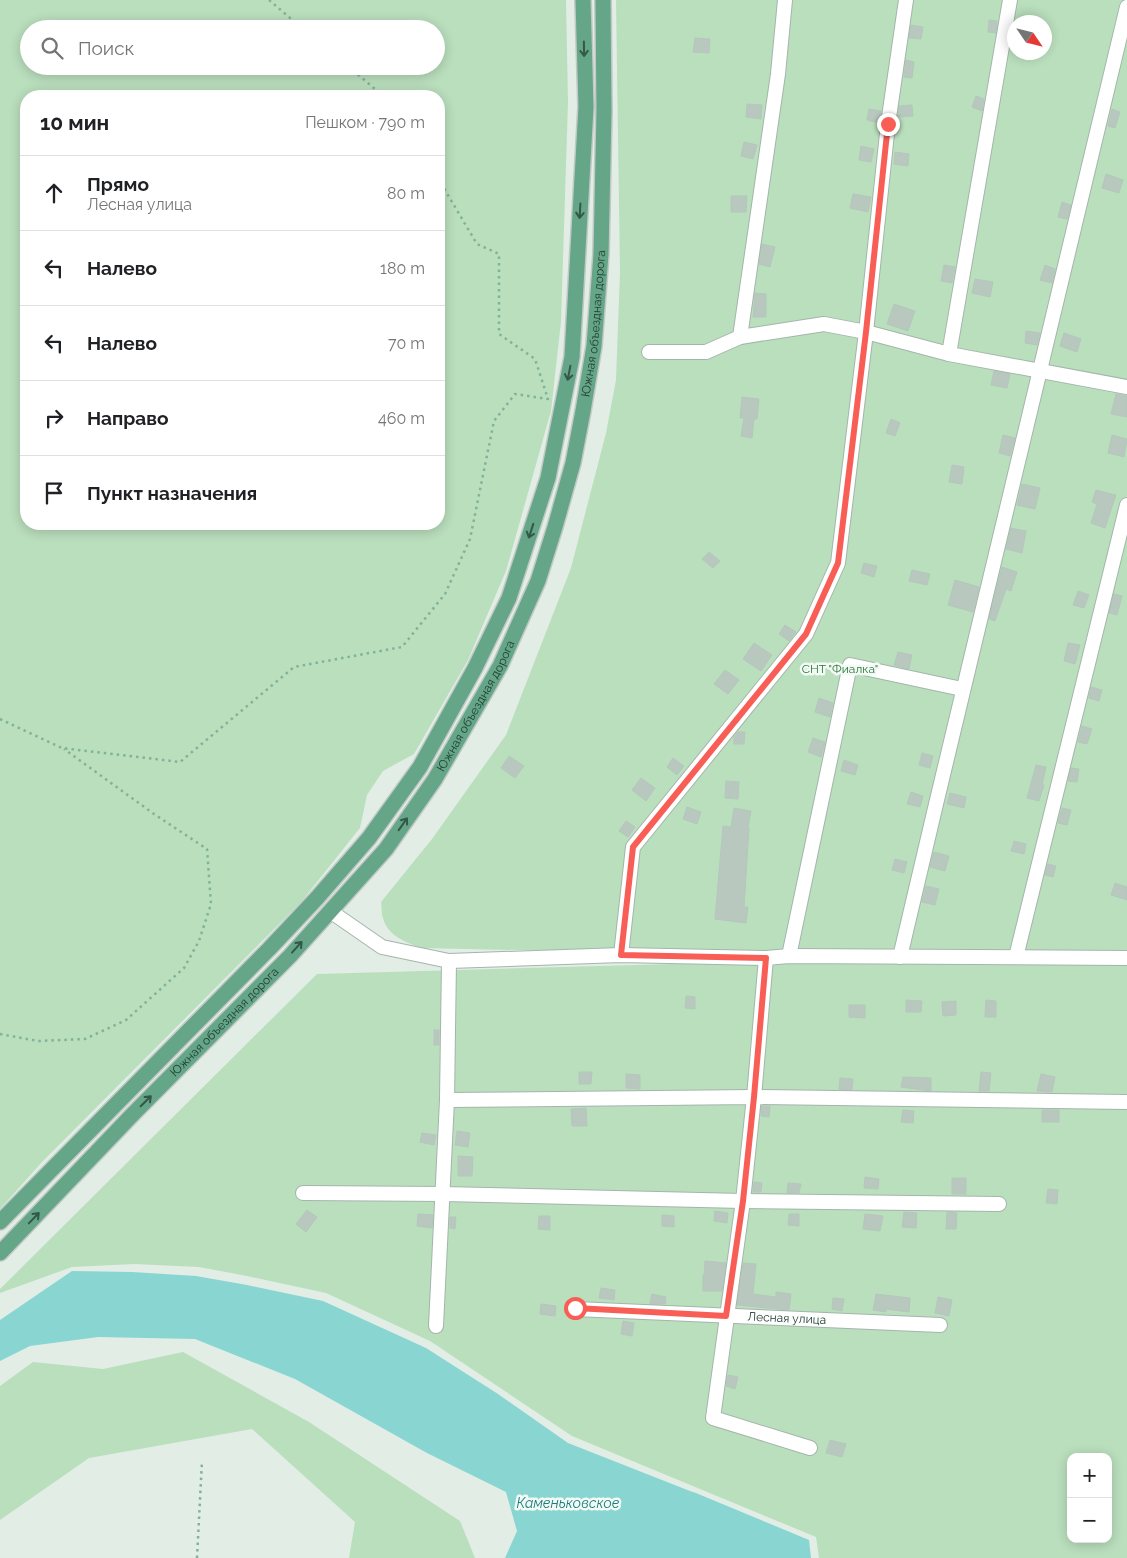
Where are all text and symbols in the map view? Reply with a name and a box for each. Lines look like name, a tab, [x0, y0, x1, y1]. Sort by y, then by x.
north arrow	[1007, 15, 1052, 60]
search box	[20, 20, 445, 75]
icon: search	[38, 34, 66, 62]
text: Поиск	[78, 37, 134, 59]
one-way arrow	[579, 40, 589, 56]
text: 10 мин	[40, 110, 109, 135]
text: Пешком · 790 m	[305, 113, 425, 132]
route end	[877, 113, 900, 136]
text: Прямо	[87, 173, 149, 195]
icon: ahead	[40, 179, 68, 207]
text: 80 m	[387, 184, 425, 203]
text: Лесная улица	[87, 195, 192, 214]
one-way arrow	[575, 203, 584, 219]
street label: Южная объездная дорога	[578, 250, 608, 398]
icon: left	[40, 254, 68, 282]
text: Налево	[87, 257, 157, 279]
text: 180 m	[380, 259, 425, 278]
icon: left	[40, 329, 68, 357]
text: Налево	[87, 332, 157, 354]
text: 70 m	[388, 334, 425, 353]
one-way arrow	[564, 365, 573, 381]
icon: right	[40, 404, 68, 432]
text: Направо	[87, 407, 168, 429]
text: 460 m	[378, 409, 425, 428]
icon: arrive	[40, 479, 68, 507]
text: Пункт назначения	[87, 482, 257, 504]
one-way arrow	[526, 522, 535, 538]
street label: Южная объездная дорога	[434, 638, 517, 774]
park label: СНТ "Фиалка"	[802, 662, 878, 676]
one-way arrow	[398, 818, 408, 832]
one-way arrow	[291, 941, 303, 954]
street label: Южная объездная дорога	[167, 965, 281, 1079]
one-way arrow	[140, 1095, 152, 1107]
one-way arrow	[28, 1211, 40, 1224]
route start	[564, 1297, 587, 1320]
street label: Лесная улица	[747, 1310, 826, 1327]
map controls	[1067, 1453, 1112, 1543]
button: +	[1067, 1453, 1112, 1498]
water label: Каменьковское	[517, 1495, 620, 1511]
button: −	[1067, 1498, 1112, 1543]

